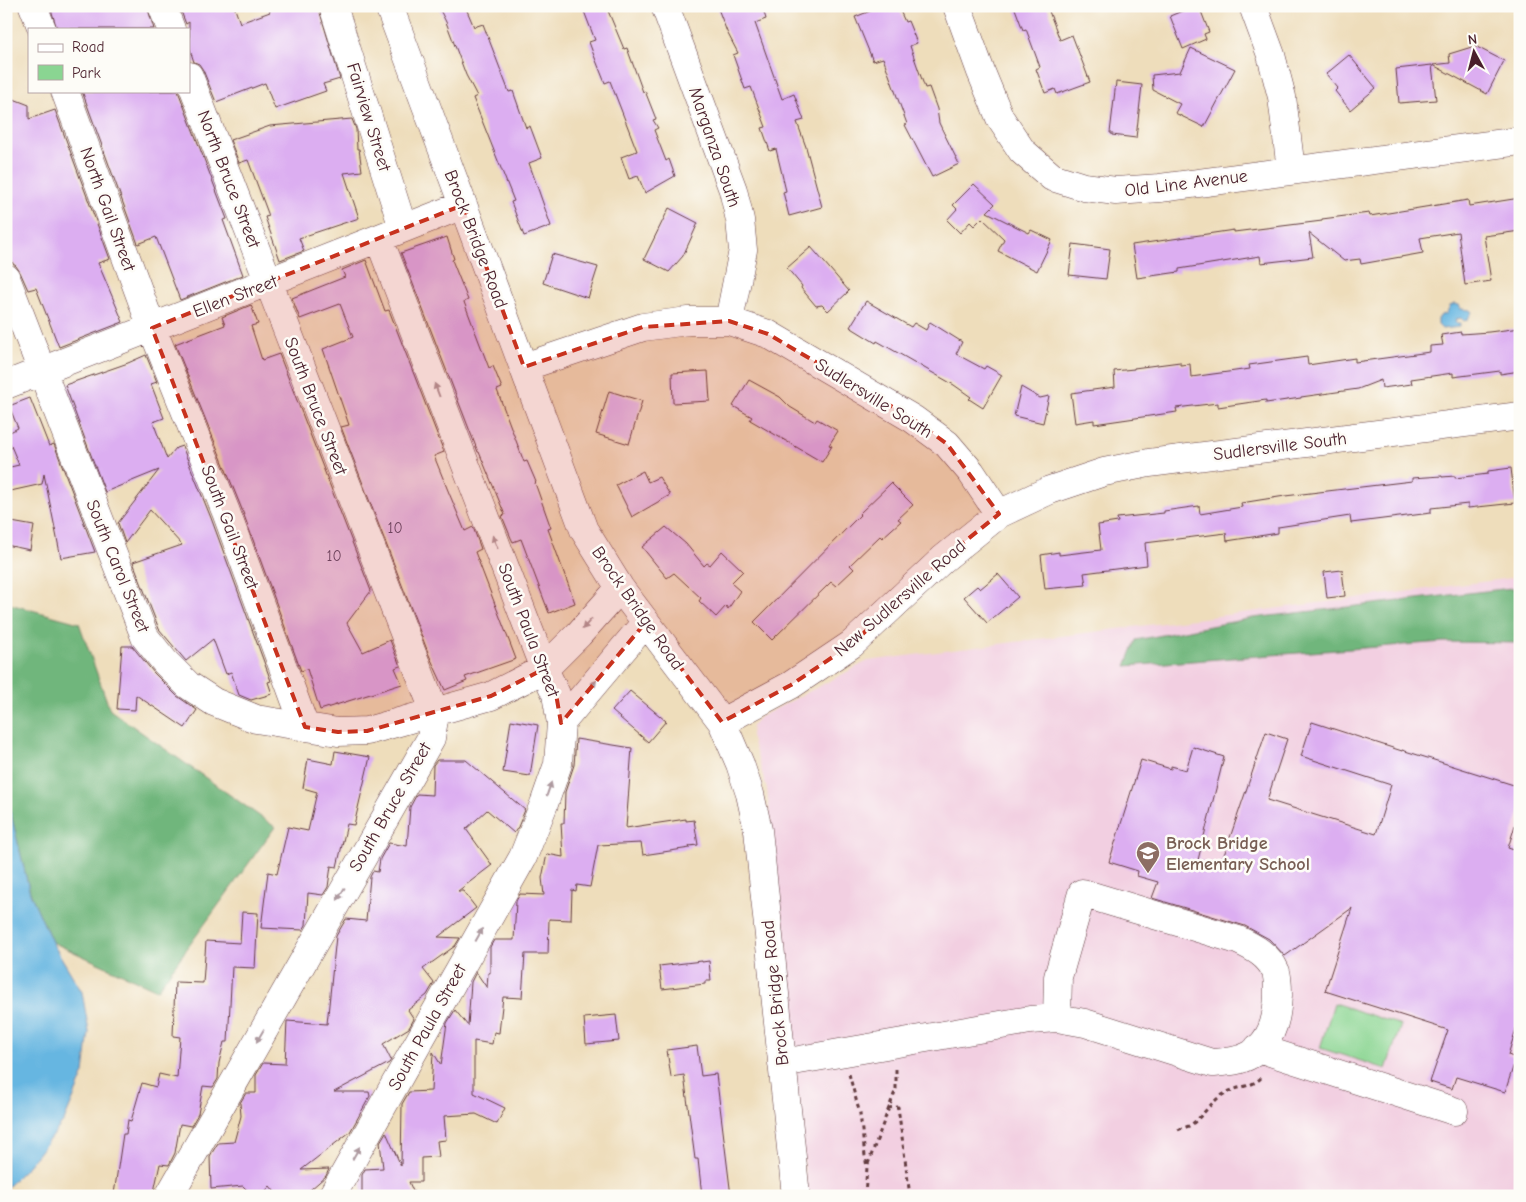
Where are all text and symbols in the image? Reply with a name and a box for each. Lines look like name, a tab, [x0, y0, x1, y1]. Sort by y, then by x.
legend	[28, 28, 190, 92]
north arrow	[1448, 28, 1498, 78]
text: N	[1467, 31, 1478, 49]
text: Road	[72, 38, 104, 56]
street label: Fairview Street	[342, 60, 395, 175]
text: Park	[72, 64, 101, 82]
street label: Marganza South	[684, 84, 745, 210]
street label: North Bruce Street	[193, 107, 265, 252]
street label: North Gail Street	[75, 144, 140, 275]
street label: Old Line Avenue	[1123, 166, 1249, 201]
street label: Brock Bridge Road	[440, 167, 512, 311]
street label: Ellen Street	[190, 270, 281, 322]
street label: South Bruce Street	[280, 334, 352, 479]
street label: Sudlersville South	[811, 354, 936, 443]
one-way arrow	[433, 382, 441, 397]
street label: Sudlersville South	[1212, 428, 1348, 465]
street label: South Gail Street	[196, 462, 263, 593]
street label: South Carol Street	[81, 497, 154, 636]
house number: 10	[387, 519, 403, 537]
one-way arrow	[491, 534, 499, 549]
street label: New Sudlersville Road	[830, 536, 970, 661]
street label: Brock Bridge Road	[587, 542, 688, 674]
house number: 10	[326, 547, 342, 565]
street label: South Paula Street	[493, 560, 564, 701]
one-way arrow	[582, 618, 593, 631]
one-way arrow	[586, 680, 598, 692]
street label: South Bruce Street	[345, 738, 436, 876]
one-way arrow	[546, 782, 554, 797]
place label: Brock Bridge Elementary School	[1166, 833, 1310, 875]
school or university icon: Brock Bridge Elementary School	[1135, 840, 1161, 874]
one-way arrow	[336, 888, 345, 901]
street label: Brock Bridge Road	[757, 919, 794, 1067]
one-way arrow	[474, 929, 483, 942]
street label: South Paula Street	[384, 959, 471, 1094]
one-way arrow	[256, 1028, 264, 1043]
one-way arrow	[352, 1147, 361, 1160]

